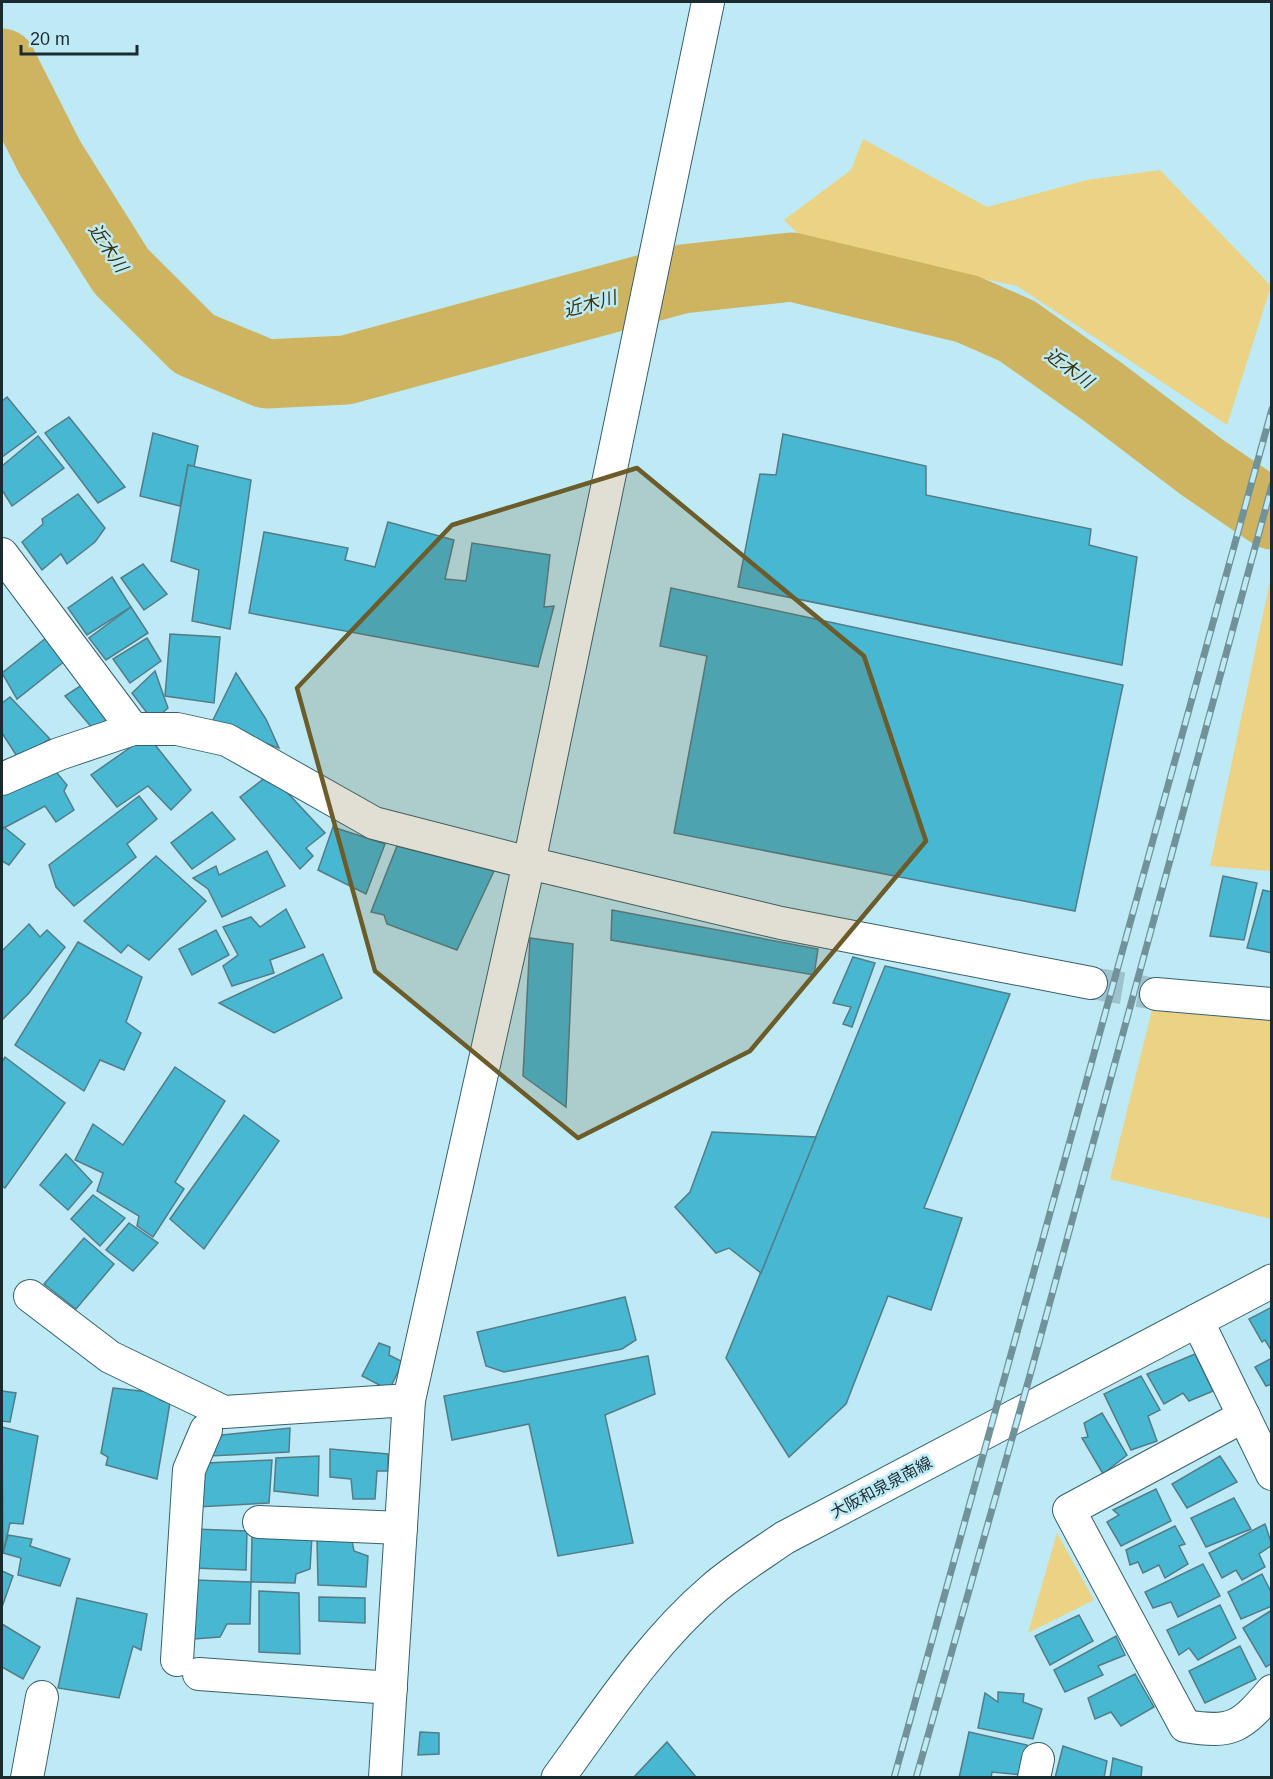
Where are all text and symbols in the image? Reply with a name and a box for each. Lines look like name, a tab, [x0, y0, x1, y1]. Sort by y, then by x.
scale bar	[21, 18, 136, 56]
text: 20 m	[30, 29, 70, 49]
water label: 近木川	[85, 220, 133, 278]
water label: 近木川	[561, 287, 621, 321]
water label: 近木川	[1041, 344, 1098, 393]
street label: 大阪和泉泉南線	[828, 1454, 935, 1521]

